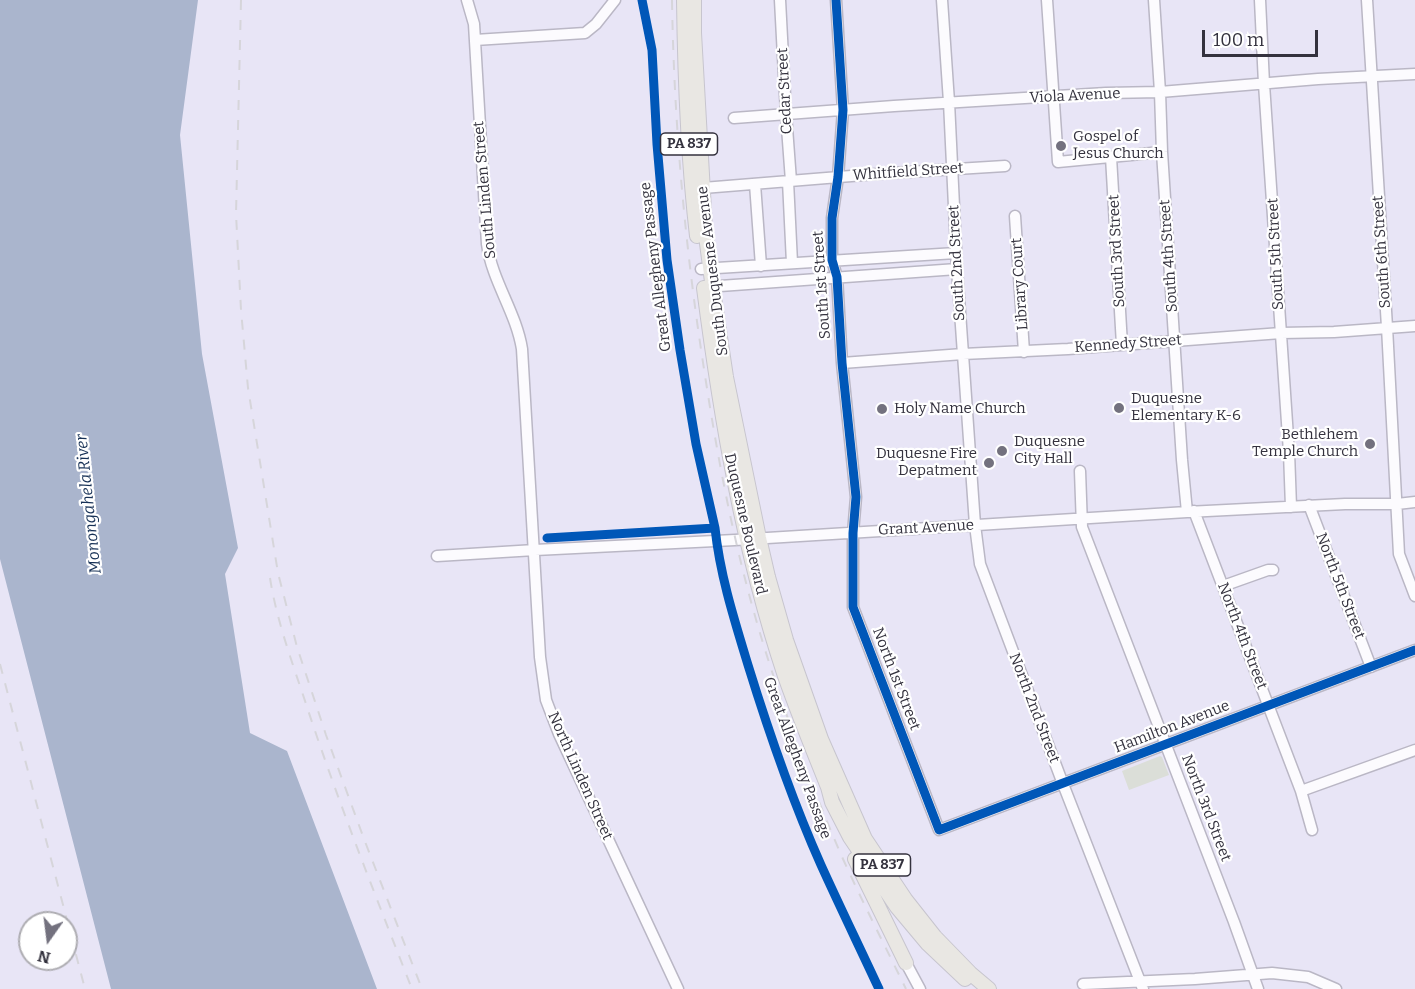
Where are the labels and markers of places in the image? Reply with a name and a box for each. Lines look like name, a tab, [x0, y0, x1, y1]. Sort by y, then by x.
place label: Gospel of Jesus Church	[1073, 128, 1164, 163]
marker: Gospel of Jesus Church	[1054, 139, 1068, 153]
place label: Duquesne Elementary K-6	[1131, 390, 1241, 425]
place label: Holy Name Church	[894, 400, 1026, 418]
marker: Duquesne Elementary K-6	[1112, 401, 1126, 415]
marker: Holy Name Church	[875, 402, 889, 416]
place label: Bethlehem Temple Church	[1252, 426, 1358, 461]
place label: Duquesne City Hall	[1014, 433, 1085, 468]
marker: Bethlehem Temple Church	[1363, 437, 1377, 451]
marker: Duquesne City Hall	[995, 444, 1009, 458]
place label: Duquesne Fire Depatment	[876, 445, 977, 480]
marker: Duquesne Fire Depatment	[982, 456, 996, 470]

